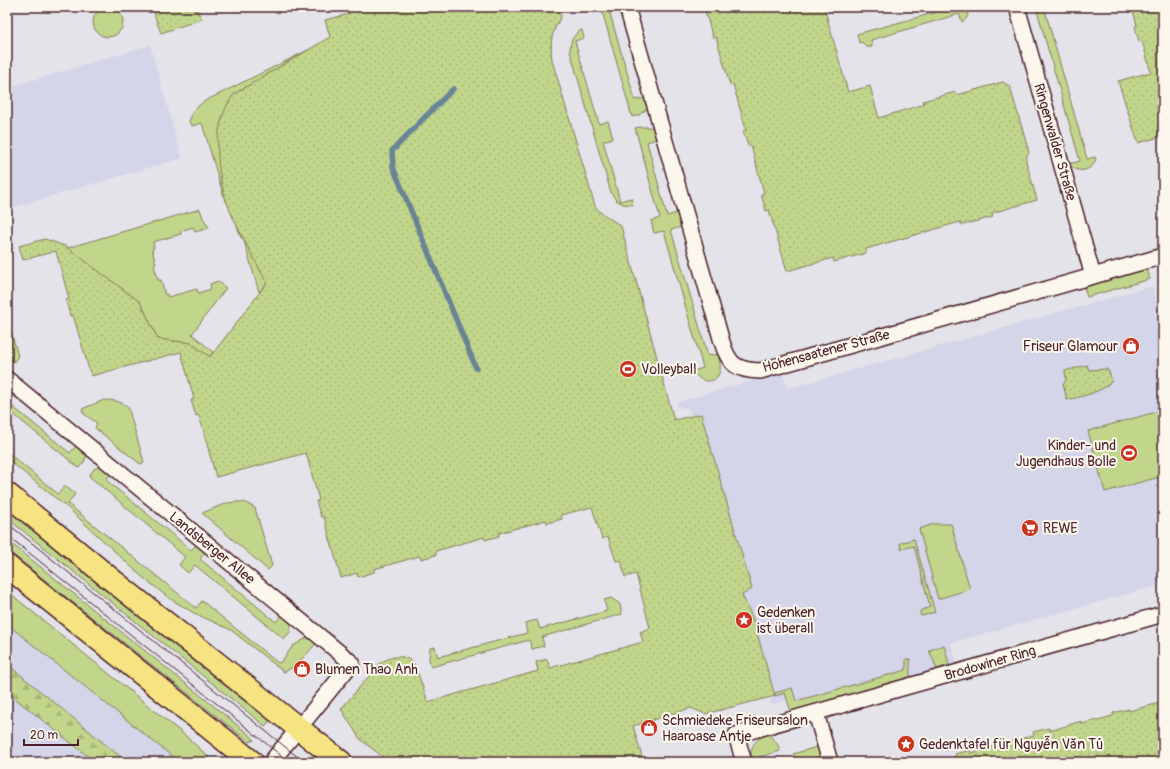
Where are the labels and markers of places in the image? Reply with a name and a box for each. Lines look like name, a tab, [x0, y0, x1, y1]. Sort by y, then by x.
shop icon: Friseur Glamour	[1121, 336, 1141, 356]
place label: Friseur Glamour	[1023, 338, 1118, 355]
sports icon: Volleyball	[618, 359, 638, 379]
place label: Volleyball	[641, 361, 697, 378]
place label: Kinder- und Jugendhaus Bolle	[1016, 437, 1116, 470]
sports icon: Kinder- und Jugendhaus Bolle	[1119, 443, 1139, 463]
supermarket icon: REWE	[1020, 518, 1040, 538]
place label: REWE	[1043, 520, 1078, 537]
place label: Gedenken ist überall	[757, 604, 815, 637]
place icon: Gedenken ist überall	[734, 610, 754, 630]
shop icon: Blumen Thao Anh	[292, 659, 312, 679]
place label: Blumen Thao Anh	[315, 661, 418, 678]
place label: Schmiedeke Friseursalon Haaroase Antje	[662, 712, 808, 745]
shop icon: Schmiedeke Friseursalon Haaroase Antje	[639, 718, 659, 738]
place icon: Gedenktafel für Nguyễn Văn Tú	[896, 734, 916, 754]
place label: Gedenktafel für Nguyễn Văn Tú	[919, 735, 1103, 753]

